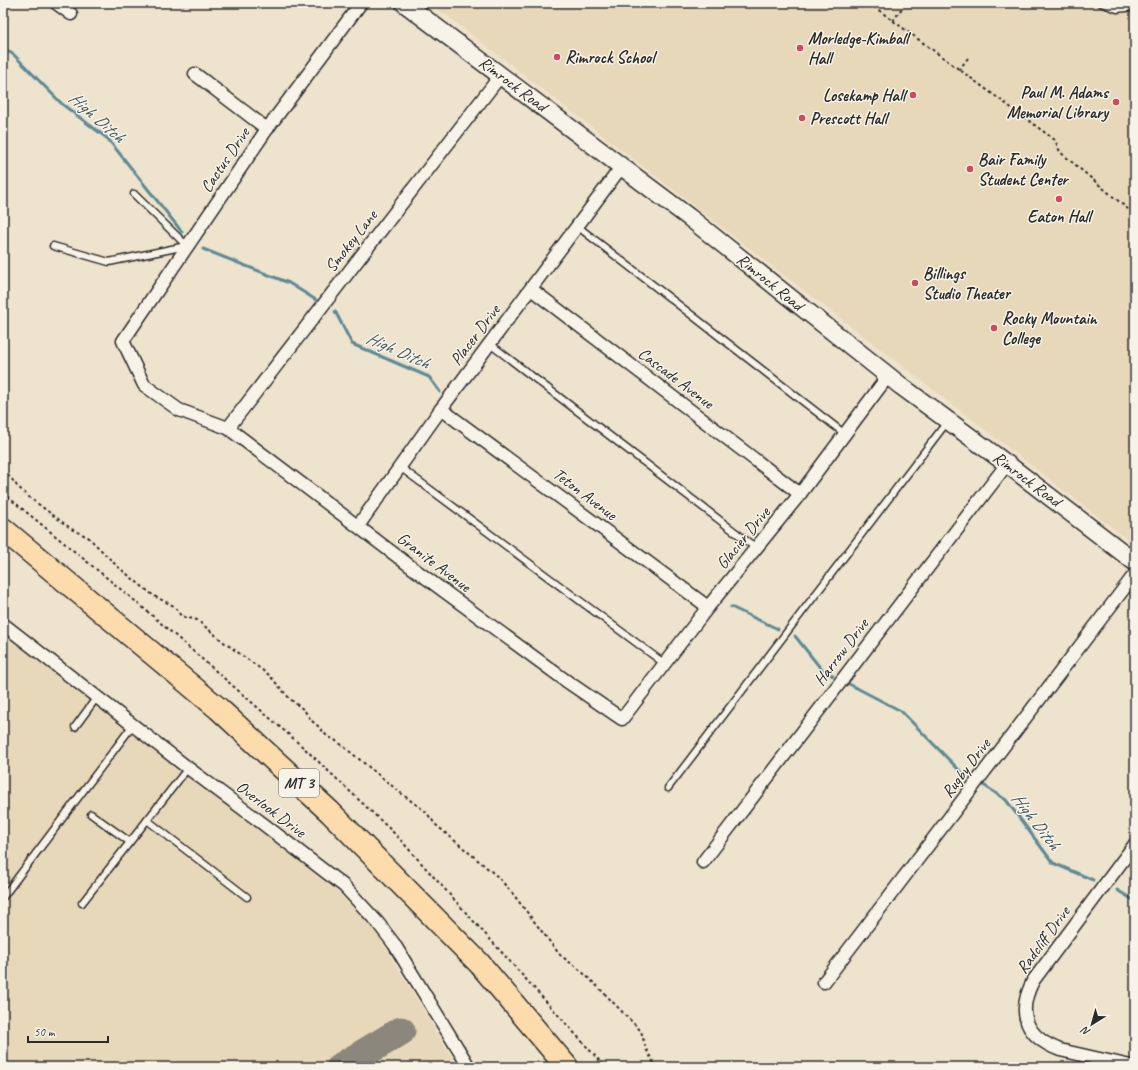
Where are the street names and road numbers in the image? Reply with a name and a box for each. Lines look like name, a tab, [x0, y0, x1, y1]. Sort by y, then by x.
street label: Rimrock Road	[475, 52, 554, 118]
street label: Cactus Drive	[196, 122, 255, 196]
street label: Smokey Lane	[320, 205, 383, 276]
street label: Rimrock Road	[732, 249, 810, 317]
street label: Placer Drive	[445, 299, 505, 369]
street label: Cascade Avenue	[634, 343, 719, 414]
street label: Rimrock Road	[989, 447, 1068, 513]
street label: Teton Avenue	[549, 463, 622, 526]
street label: Glacier Drive	[711, 501, 775, 573]
street label: Granite Avenue	[393, 527, 476, 597]
street label: Harrow Drive	[809, 613, 874, 690]
street label: Rugby Drive	[937, 733, 996, 802]
road number: MT 3	[279, 769, 319, 797]
street label: Overlook Drive	[232, 776, 311, 843]
street label: Radcliff Drive	[1012, 901, 1075, 978]

